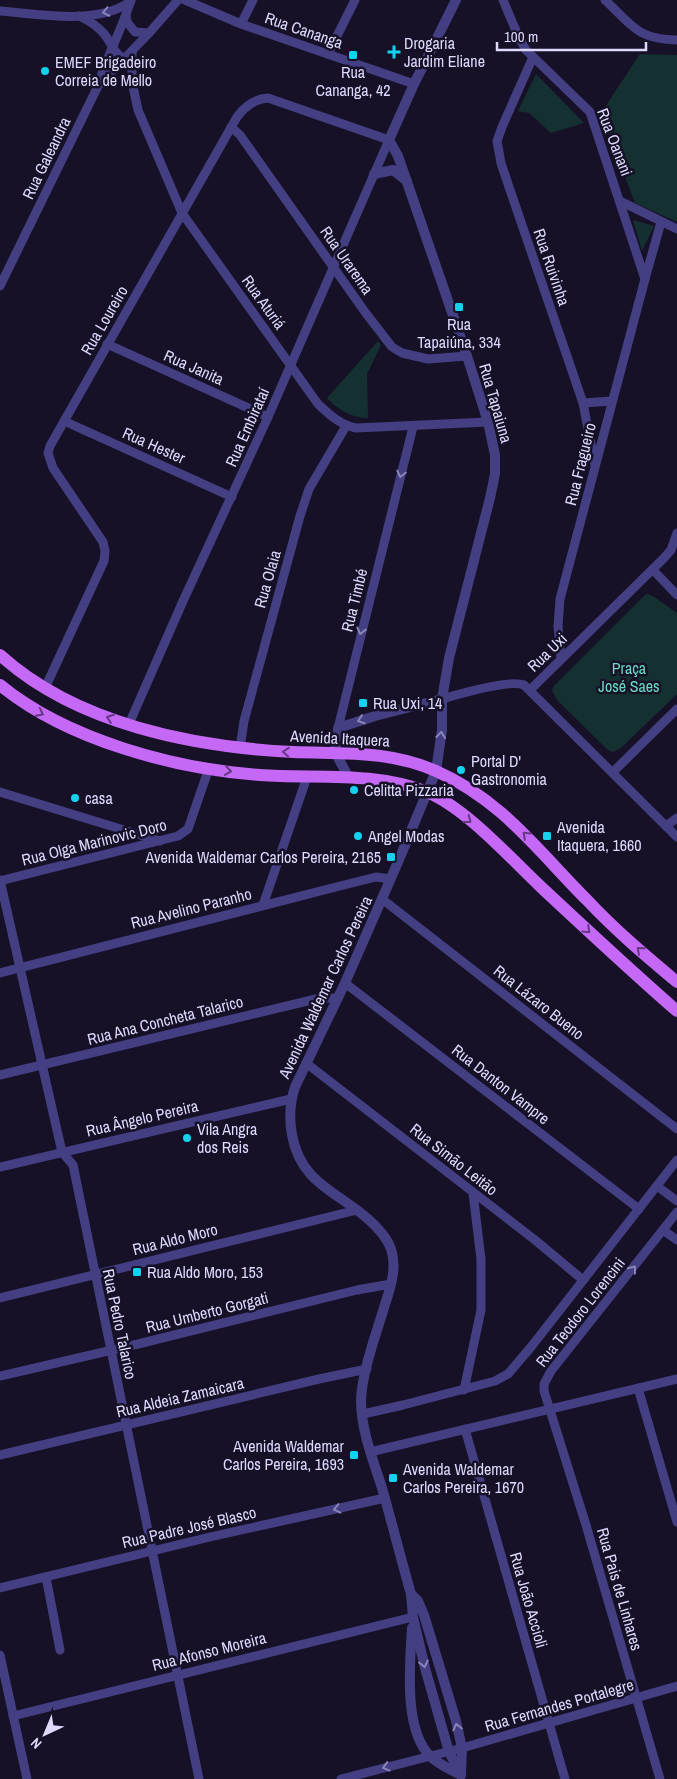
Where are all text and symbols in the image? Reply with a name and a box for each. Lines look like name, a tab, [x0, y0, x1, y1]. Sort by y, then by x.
one-way arrow	[102, 6, 111, 17]
street label: Rua Cananga	[262, 6, 347, 54]
scale bar	[497, 20, 646, 52]
text: 100 m	[504, 26, 538, 47]
place label: Drogaria Jardim Eliane	[404, 32, 485, 72]
marker: Drogaria Jardim Eliane	[388, 46, 400, 58]
marker: Rua Cananga, 42	[347, 49, 359, 61]
place label: EMEF Brigadeiro Correia de Mello	[55, 51, 156, 91]
place label: Rua Cananga, 42	[315, 61, 391, 101]
marker: EMEF Brigadeiro Correia de Mello	[39, 65, 51, 77]
street label: Rua Oanani	[592, 105, 638, 179]
street label: Rua Galeandra	[17, 113, 76, 203]
street label: Rua Urarema	[315, 221, 379, 299]
street label: Rua Ruivinha	[529, 225, 576, 309]
street label: Rua Aturiá	[237, 270, 292, 334]
street label: Rua Loureiro	[75, 281, 133, 359]
marker: Rua Tapaiúna, 334	[453, 301, 465, 313]
place label: Rua Tapaiúna, 334	[417, 313, 501, 353]
street label: Rua Janita	[161, 344, 228, 390]
street label: Rua Tapaiuna	[474, 361, 518, 446]
street label: Rua Embirataí	[220, 384, 274, 470]
street label: Rua Fragueiro	[559, 420, 601, 508]
street label: Rua Hester	[119, 421, 189, 469]
one-way arrow	[396, 469, 407, 478]
street label: Rua Olaia	[248, 547, 286, 610]
street label: Rua Timbé	[336, 566, 372, 634]
one-way arrow	[357, 627, 367, 635]
street label: Rua Uxi	[522, 628, 572, 676]
park label: Praça José Saes	[598, 657, 660, 697]
place label: Rua Uxi, 14	[373, 692, 442, 714]
marker: Rua Uxi, 14	[357, 697, 369, 709]
one-way arrow	[35, 706, 44, 716]
one-way arrow	[106, 713, 115, 723]
one-way arrow	[357, 714, 366, 724]
street label: Avenida Itaquera	[289, 724, 391, 752]
one-way arrow	[435, 731, 446, 739]
one-way arrow	[282, 746, 290, 757]
place label: Portal D' Gastronomia	[471, 750, 548, 790]
marker: Portal D' Gastronomia	[455, 764, 467, 776]
one-way arrow	[224, 765, 232, 776]
place label: Celitta Pizzaria	[364, 779, 454, 801]
marker: Celitta Pizzaria	[348, 784, 360, 796]
place label: casa	[85, 787, 113, 809]
marker: casa	[69, 792, 81, 804]
street label: Rua Olga Marinovic Doro	[19, 813, 169, 871]
one-way arrow	[462, 814, 471, 822]
place label: Avenida Itaquera, 1660	[556, 816, 642, 856]
place label: Angel Modas	[367, 825, 445, 847]
marker: Angel Modas	[352, 830, 364, 842]
marker: Avenida Itaquera, 1660	[541, 830, 553, 842]
one-way arrow	[523, 832, 532, 841]
place label: Avenida Waldemar Carlos Pereira, 2165	[144, 846, 381, 868]
marker: Avenida Waldemar Carlos Pereira, 2165	[385, 851, 397, 863]
street label: Rua Avelino Paranho	[128, 882, 254, 934]
street label: Avenida Waldemar Carlos Pereira	[273, 891, 377, 1083]
one-way arrow	[582, 924, 591, 933]
one-way arrow	[636, 947, 645, 956]
street label: Rua Lázaro Bueno	[489, 960, 589, 1044]
street label: Rua Ana Concheta Talarico	[85, 990, 245, 1050]
street label: Rua Danton Vampre	[447, 1039, 555, 1129]
street label: Rua Ângelo Pereira	[84, 1094, 201, 1142]
place label: Vila Angra dos Reis	[197, 1118, 258, 1158]
street label: Rua Simão Leitão	[406, 1118, 502, 1200]
marker: Vila Angra dos Reis	[181, 1132, 193, 1144]
street label: Rua Aldo Moro	[130, 1218, 220, 1260]
street label: Rua Teodoro Lorencini	[530, 1253, 630, 1371]
place label: Rua Aldo Moro, 153	[147, 1261, 263, 1283]
marker: Rua Aldo Moro, 153	[131, 1266, 143, 1278]
one-way arrow	[627, 1266, 635, 1275]
street label: Rua Pedro Talarico	[98, 1267, 142, 1381]
street label: Rua Umberto Gorgati	[143, 1286, 271, 1338]
street label: Rua Aldeia Zamaicara	[114, 1371, 247, 1422]
place label: Avenida Waldemar Carlos Pereira, 1693	[223, 1435, 345, 1475]
marker: Avenida Waldemar Carlos Pereira, 1693	[348, 1449, 360, 1461]
place label: Avenida Waldemar Carlos Pereira, 1670	[402, 1458, 524, 1498]
marker: Avenida Waldemar Carlos Pereira, 1670	[387, 1472, 399, 1484]
street label: Rua Padre José Blasco	[120, 1501, 258, 1553]
one-way arrow	[333, 1503, 342, 1514]
street label: Rua Pais de Linhares	[592, 1525, 648, 1653]
street label: Rua João Accioli	[505, 1550, 553, 1650]
street label: Rua Afonso Moreira	[150, 1626, 269, 1676]
one-way arrow	[419, 1660, 429, 1668]
street label: Rua Fernandes Portalegre	[482, 1673, 636, 1737]
north arrow	[20, 1709, 70, 1759]
one-way arrow	[452, 1723, 463, 1732]
text: N	[27, 1734, 45, 1753]
one-way arrow	[382, 1762, 390, 1772]

